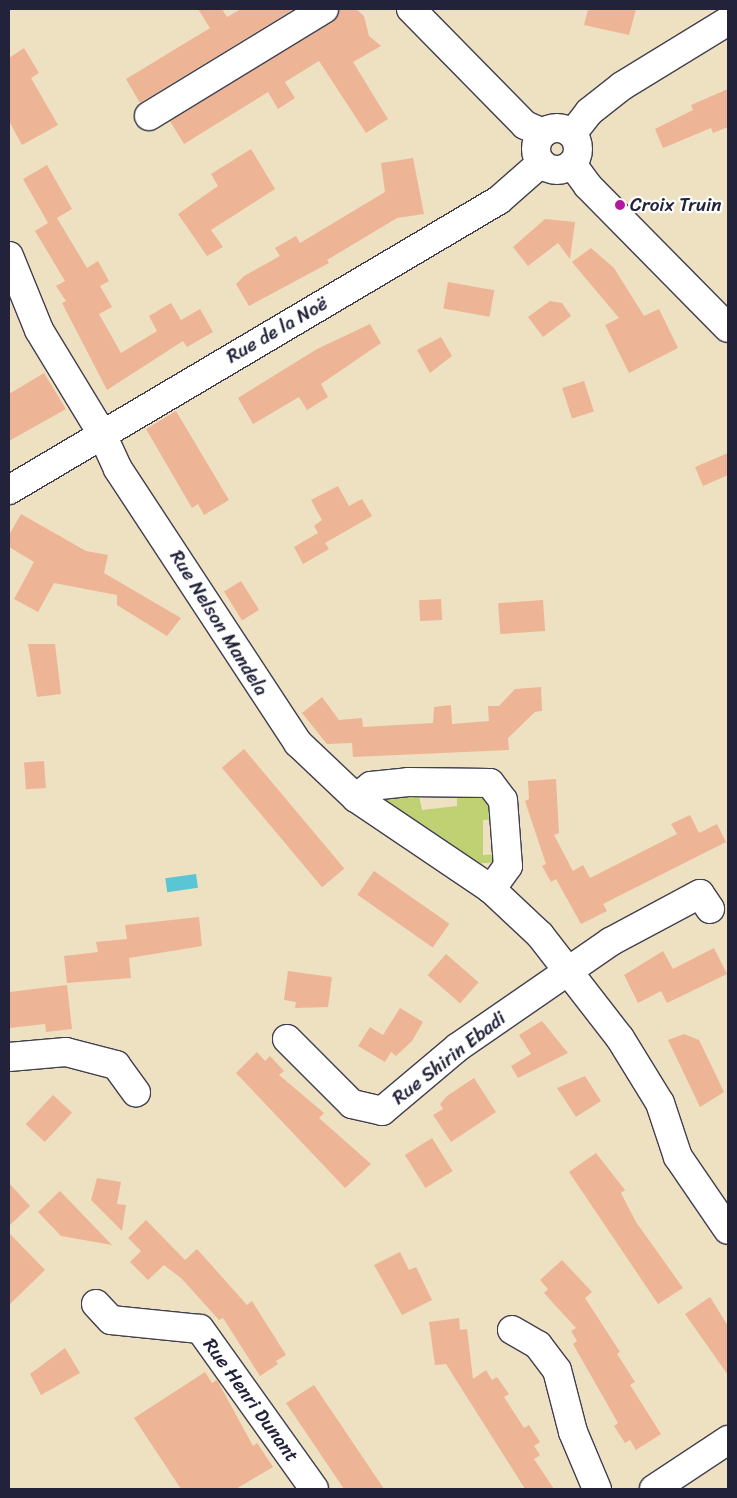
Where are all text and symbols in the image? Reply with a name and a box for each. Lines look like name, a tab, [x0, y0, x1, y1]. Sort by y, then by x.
place label: Croix Truin	[630, 194, 722, 216]
marker: Croix Truin	[614, 199, 626, 211]
street label: Rue de la Noë	[222, 292, 332, 368]
street label: Rue Nelson Mandela	[165, 546, 273, 700]
street label: Rue Shirin Ebadi	[388, 1007, 510, 1109]
street label: Rue Henri Dunant	[199, 1334, 303, 1466]

